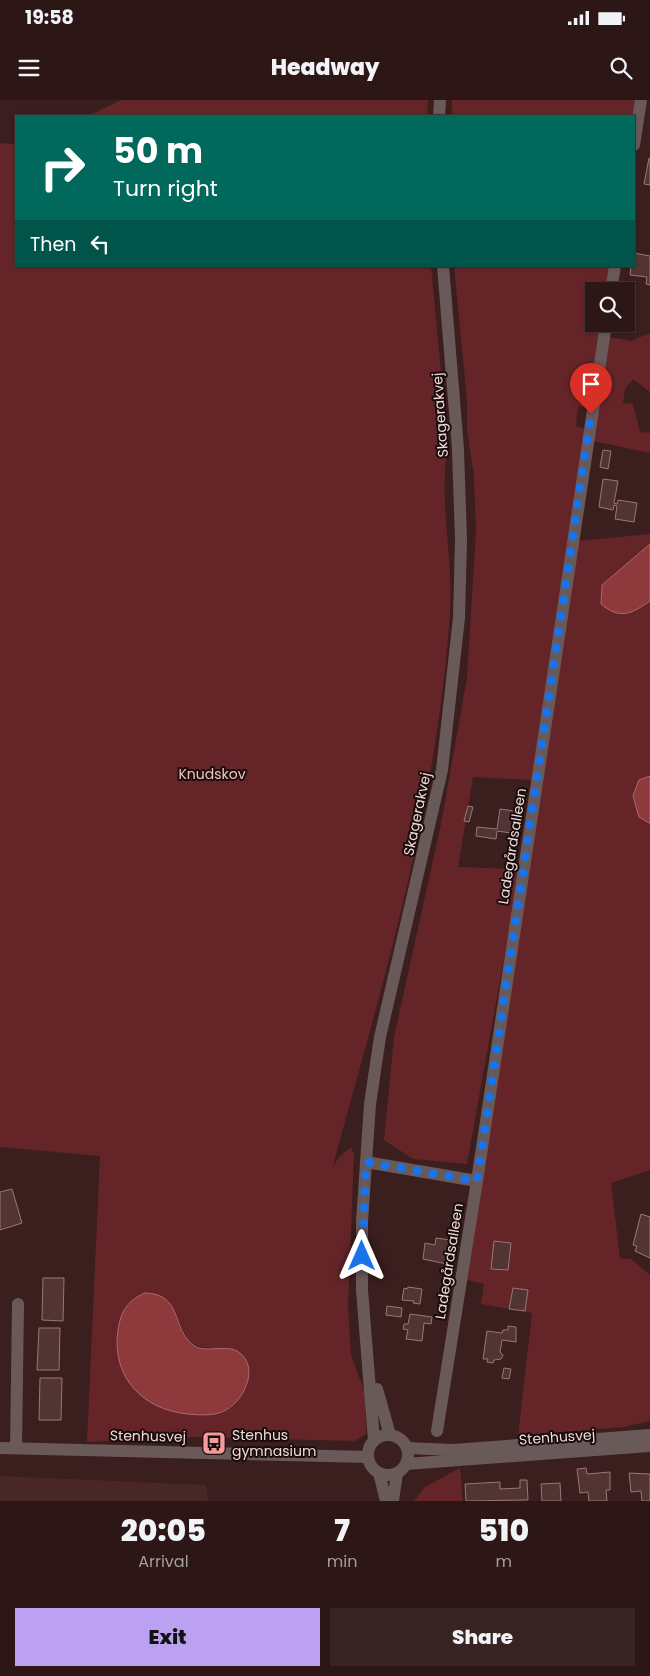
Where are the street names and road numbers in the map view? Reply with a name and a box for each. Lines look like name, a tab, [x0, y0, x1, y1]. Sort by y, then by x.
street label: Skagerakvej	[427, 372, 453, 458]
street label: Skagerakvej	[398, 770, 436, 858]
street label: Ladegårdsalleen	[493, 787, 531, 905]
street label: Ladegårdsalleen	[430, 1202, 468, 1320]
street label: Stenhusvej	[518, 1424, 596, 1450]
street label: Stenhusvej	[110, 1425, 186, 1447]

